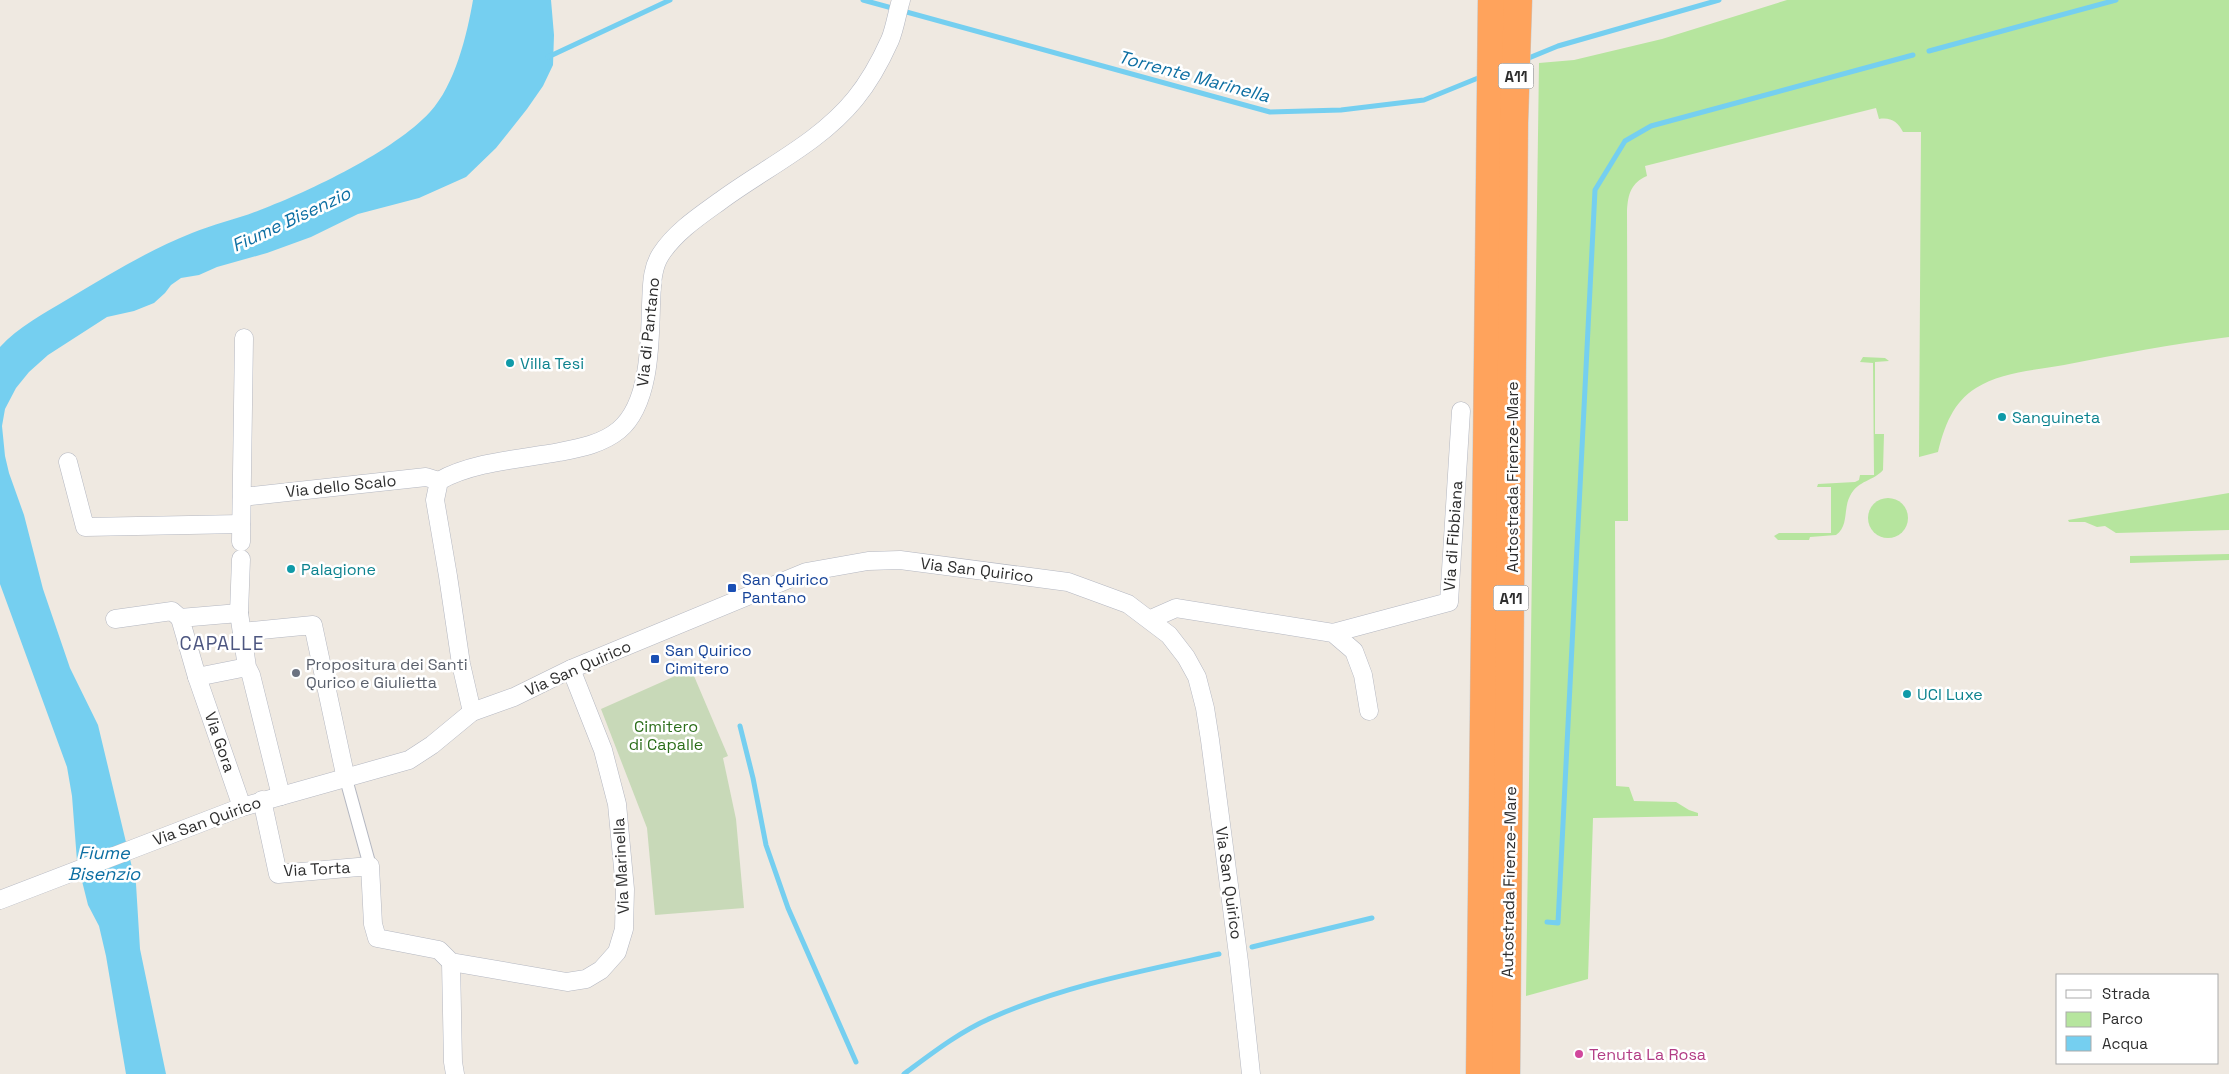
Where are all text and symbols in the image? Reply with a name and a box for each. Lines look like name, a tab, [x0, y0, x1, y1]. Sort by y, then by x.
water label: Torrente Marinella	[1116, 45, 1273, 107]
road number: A11	[1498, 64, 1534, 88]
water label: Fiume Bisenzio	[228, 181, 355, 257]
street label: Via di Pantano	[632, 276, 664, 388]
place label: Villa Tesi	[520, 353, 584, 374]
marker: Villa Tesi	[504, 357, 516, 369]
street label: Autostrada Firenze-Mare	[1502, 381, 1523, 573]
place label: Sanguineta	[2012, 407, 2100, 428]
marker: Sanguineta	[1996, 411, 2008, 423]
street label: Via dello Scalo	[285, 470, 397, 502]
street label: Via di Fibbiana	[1439, 480, 1467, 592]
street label: Via San Quirico	[919, 553, 1035, 587]
place label: Palagione	[301, 559, 376, 580]
marker: Palagione	[285, 563, 297, 575]
place label: San Quirico Pantano	[742, 569, 829, 608]
marker: San Quirico Pantano	[726, 582, 738, 594]
road number: A11	[1494, 586, 1528, 610]
district label: CAPALLE	[180, 631, 264, 656]
street label: Via San Quirico	[522, 635, 634, 701]
place label: San Quirico Cimitero	[665, 640, 752, 679]
marker: San Quirico Cimitero	[649, 653, 661, 665]
place label: Propositura dei Santi Qurico e Giulietta	[306, 654, 468, 693]
marker: Propositura dei Santi Qurico e Giulietta	[290, 667, 302, 679]
place label: UCI Luxe	[1917, 684, 1983, 705]
marker: UCI Luxe	[1901, 688, 1913, 700]
street label: Via Gora	[200, 709, 240, 775]
park label: Cimitero di Capalle	[629, 716, 703, 755]
street label: Autostrada Firenze-Mare	[1497, 786, 1521, 978]
street label: Via San Quirico	[150, 792, 264, 850]
street label: Via Marinella	[608, 817, 634, 915]
street label: Via San Quirico	[1211, 825, 1247, 941]
water label: Fiume Bisenzio	[68, 841, 141, 885]
street label: Via Torta	[283, 857, 351, 881]
legend	[2056, 974, 2219, 1064]
text: Strada	[2102, 984, 2151, 1003]
text: Parco	[2102, 1009, 2143, 1028]
text: Acqua	[2102, 1034, 2148, 1053]
place label: Tenuta La Rosa	[1589, 1044, 1706, 1065]
marker: Tenuta La Rosa	[1573, 1048, 1585, 1060]

